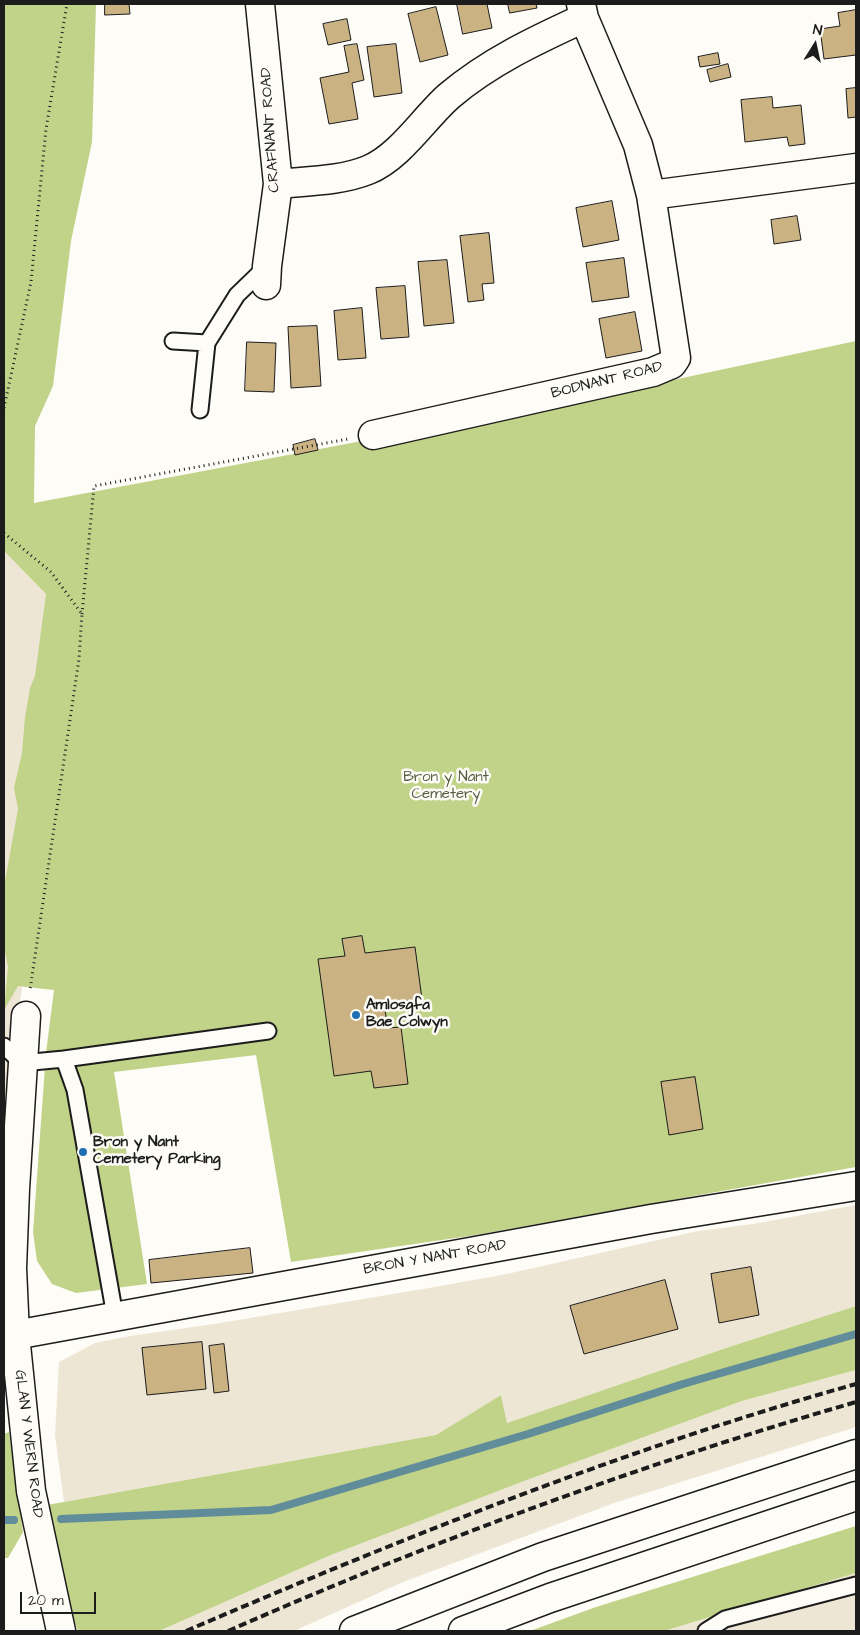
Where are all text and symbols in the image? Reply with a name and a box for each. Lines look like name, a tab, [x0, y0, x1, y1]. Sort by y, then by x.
north arrow	[790, 20, 840, 70]
text: N	[812, 20, 824, 41]
street label: CRAFNANT ROAD	[258, 67, 284, 193]
street label: BODNANT ROAD	[549, 358, 665, 404]
park label: Bron y Nant Cemetery	[403, 769, 489, 804]
place label: Amlosgfa Bae Colwyn	[366, 997, 448, 1032]
marker: Amlosgfa Bae Colwyn	[350, 1009, 362, 1021]
place label: Bron y Nant Cemetery Parking	[93, 1134, 220, 1169]
marker: Bron y Nant Cemetery Parking	[77, 1146, 89, 1158]
street label: BRON Y NANT ROAD	[362, 1237, 508, 1279]
street label: GLAN Y WERN ROAD	[10, 1369, 46, 1519]
scale bar	[22, 1582, 99, 1614]
text: 20 m	[28, 1590, 64, 1611]

